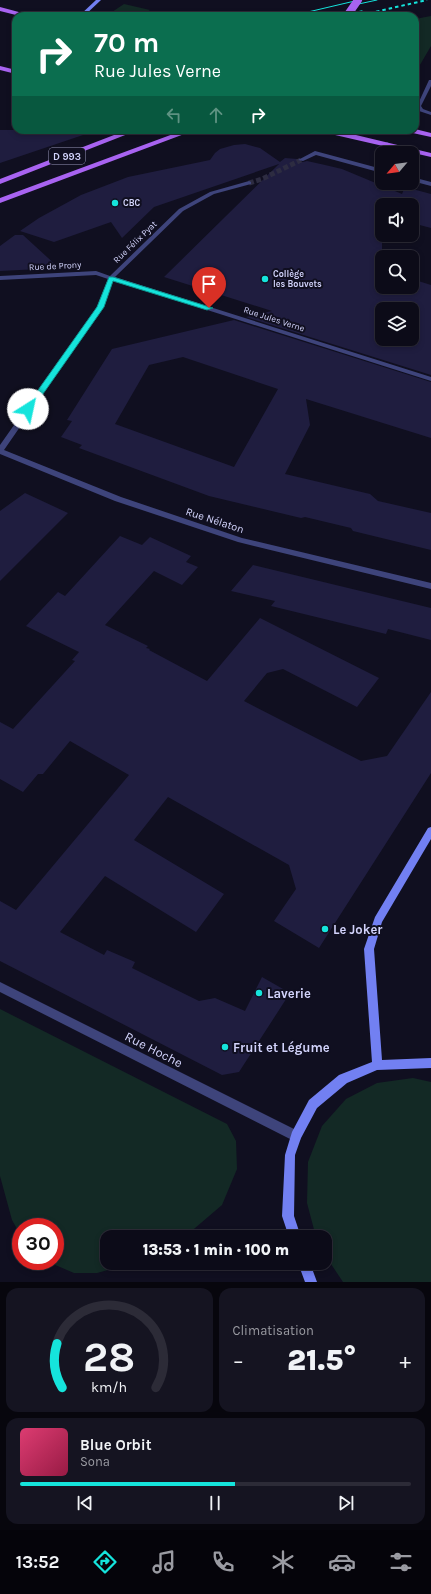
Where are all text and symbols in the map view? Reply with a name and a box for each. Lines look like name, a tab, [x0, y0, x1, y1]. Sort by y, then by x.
text: 70 m	[94, 26, 159, 59]
icon: right	[28, 28, 80, 80]
text: Rue Jules Verne	[94, 60, 221, 82]
icon: left	[163, 104, 185, 126]
icon: ahead	[205, 104, 227, 126]
icon: right	[247, 104, 269, 126]
north arrow	[375, 146, 419, 190]
map controls	[375, 146, 419, 346]
road number: D 993	[49, 148, 85, 164]
marker: CBC	[110, 198, 120, 208]
place label: CBC	[123, 198, 141, 208]
button: sound	[375, 198, 419, 242]
street label: Rue Félix Pyat	[111, 218, 159, 265]
button: search	[375, 250, 419, 294]
street label: Rue de Prony	[28, 260, 82, 272]
pin	[192, 267, 226, 308]
place label: Collège les Bouvets	[273, 269, 322, 289]
icon: arrive	[198, 273, 220, 295]
marker: Collège les Bouvets	[260, 274, 270, 284]
button: layers	[375, 302, 419, 346]
street label: Rue Jules Verne	[242, 304, 306, 334]
position arrow	[7, 388, 49, 430]
street label: Rue Nélaton	[184, 505, 246, 536]
place label: Le Joker	[333, 922, 383, 937]
marker: Le Joker	[320, 924, 330, 934]
place label: Laverie	[267, 986, 311, 1001]
marker: Laverie	[254, 988, 264, 998]
street label: Rue Hoche	[122, 1029, 185, 1070]
place label: Fruit et Légume	[233, 1040, 330, 1055]
marker: Fruit et Légume	[220, 1042, 230, 1052]
speed limit sign: 30	[12, 1218, 64, 1270]
text: 13:53 · 1 min · 100 m	[143, 1241, 289, 1259]
text: Climatisation	[233, 1323, 314, 1338]
text: 28	[83, 1333, 135, 1381]
text: 21.5°	[287, 1342, 356, 1378]
text: −	[233, 1348, 244, 1374]
text: +	[399, 1348, 411, 1374]
text: km/h	[91, 1379, 127, 1396]
text: Blue Orbit	[80, 1436, 152, 1454]
text: Sona	[80, 1454, 110, 1469]
icon: previous	[74, 1492, 96, 1514]
icon: pause	[204, 1492, 226, 1514]
icon: next	[335, 1492, 357, 1514]
icon: directions	[91, 1548, 119, 1576]
icon: music	[150, 1548, 178, 1576]
icon: phone	[209, 1548, 237, 1576]
icon: climate	[269, 1548, 297, 1576]
icon: car	[328, 1548, 356, 1576]
icon: filters	[387, 1548, 415, 1576]
text: 13:52	[16, 1551, 59, 1573]

